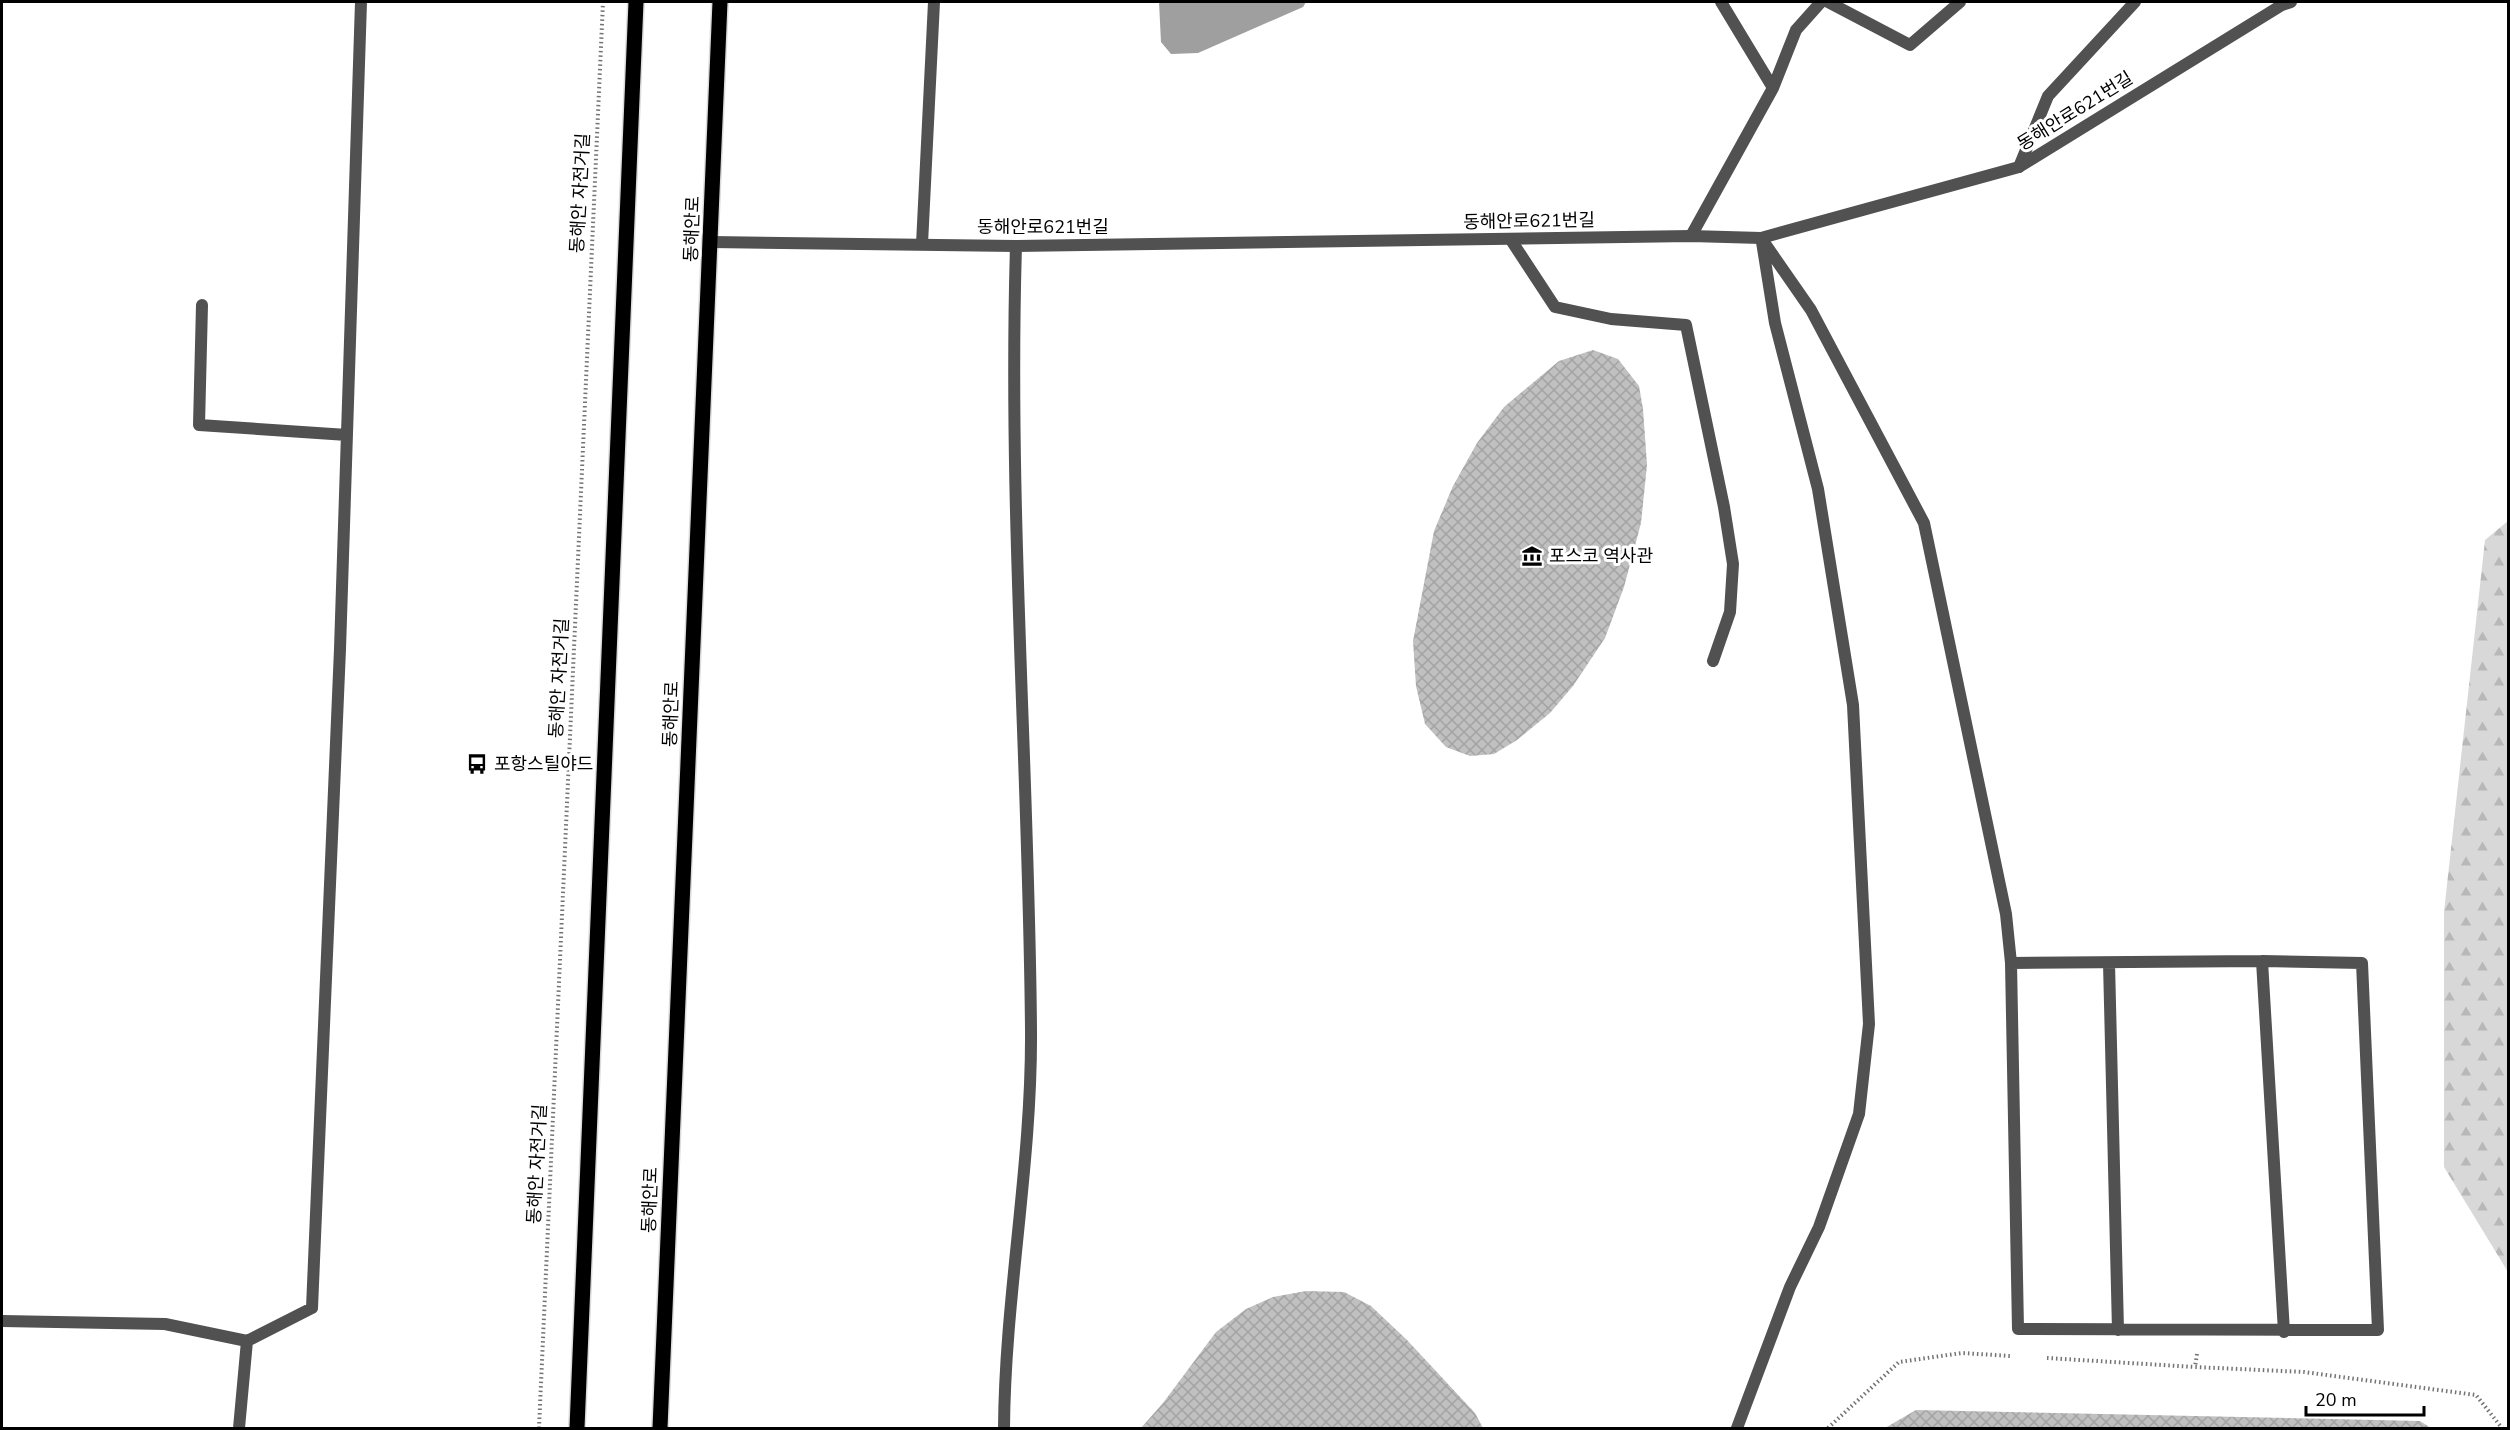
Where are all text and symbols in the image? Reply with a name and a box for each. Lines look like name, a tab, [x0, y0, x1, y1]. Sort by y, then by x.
street label: 동해안로621번길	[2013, 66, 2137, 156]
street label: 동해안 자전거길	[565, 132, 595, 254]
street label: 동해안로	[679, 195, 705, 263]
street label: 동해안로621번길	[1463, 208, 1595, 234]
street label: 동해안로621번길	[977, 215, 1109, 239]
museum icon: 포스코 역사관	[1520, 544, 1544, 568]
place label: 포스코 역사관	[1549, 544, 1653, 568]
street label: 동해안 자전거길	[544, 617, 574, 739]
street label: 동해안로	[658, 680, 684, 748]
bus stop icon: 포항스틸야드	[465, 752, 489, 776]
place label: 포항스틸야드	[494, 752, 593, 776]
street label: 동해안 자전거길	[522, 1103, 552, 1225]
street label: 동해안로	[637, 1166, 663, 1234]
scale bar	[2306, 1379, 2424, 1417]
text: 20 m	[2315, 1388, 2357, 1412]

